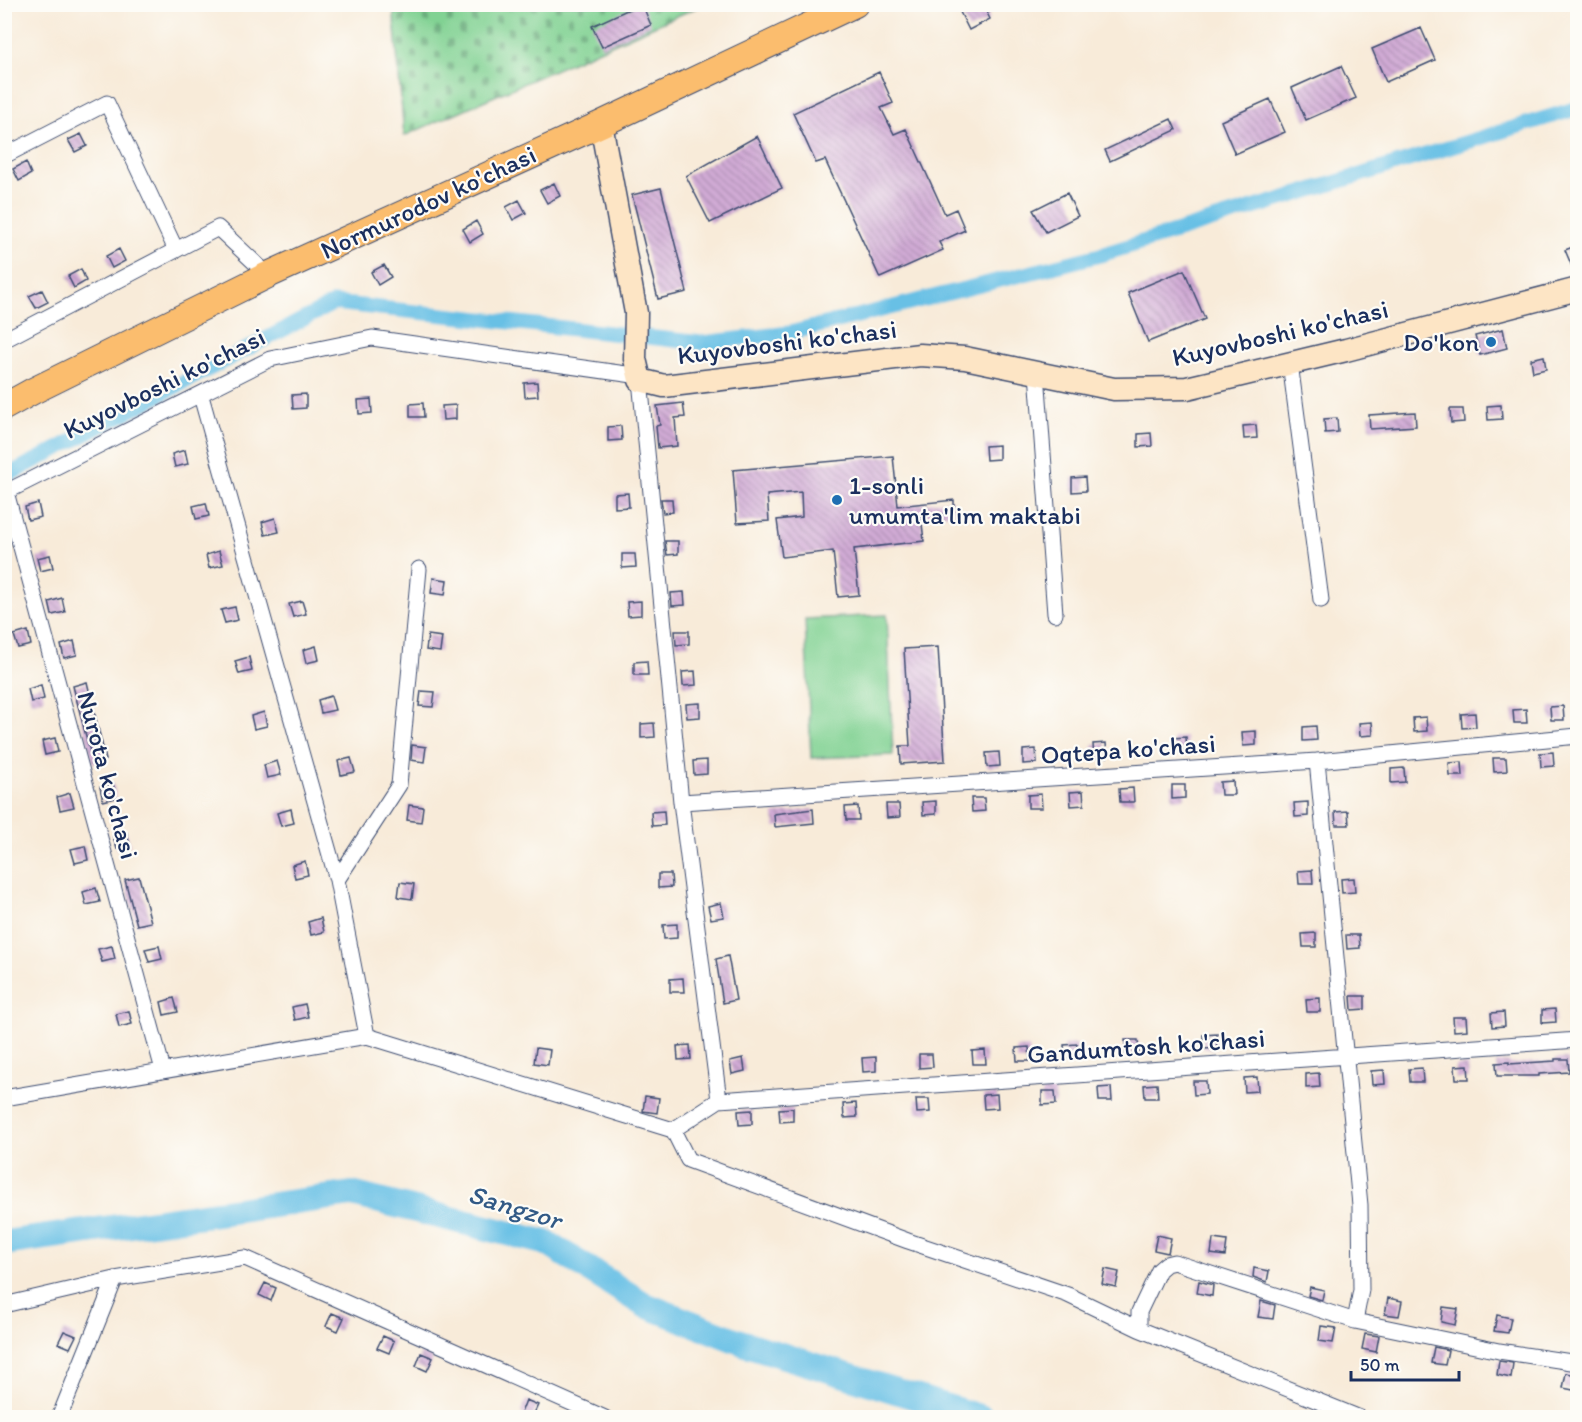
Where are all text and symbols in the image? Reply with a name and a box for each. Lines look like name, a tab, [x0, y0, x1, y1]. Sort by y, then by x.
street label: Normurodov ko'chasi	[315, 138, 541, 266]
street label: Kuyovboshi ko'chasi	[1169, 293, 1391, 373]
street label: Kuyovboshi ko'chasi	[675, 313, 899, 371]
street label: Kuyovboshi ko'chasi	[58, 320, 270, 446]
place label: Do'kon	[1403, 326, 1479, 358]
marker: Do'kon	[1484, 335, 1498, 349]
place label: 1-sonli umumta'lim maktabi	[849, 469, 1081, 531]
marker: 1-sonli umumta'lim maktabi	[830, 493, 844, 507]
street label: Nurota ko'chasi	[70, 687, 146, 863]
street label: Oqtepa ko'chasi	[1039, 727, 1217, 771]
street label: Gandumtosh ko'chasi	[1026, 1022, 1266, 1070]
water label: Sangzor	[465, 1177, 569, 1237]
scale bar	[1351, 1344, 1459, 1382]
text: 50 m	[1360, 1354, 1400, 1376]

